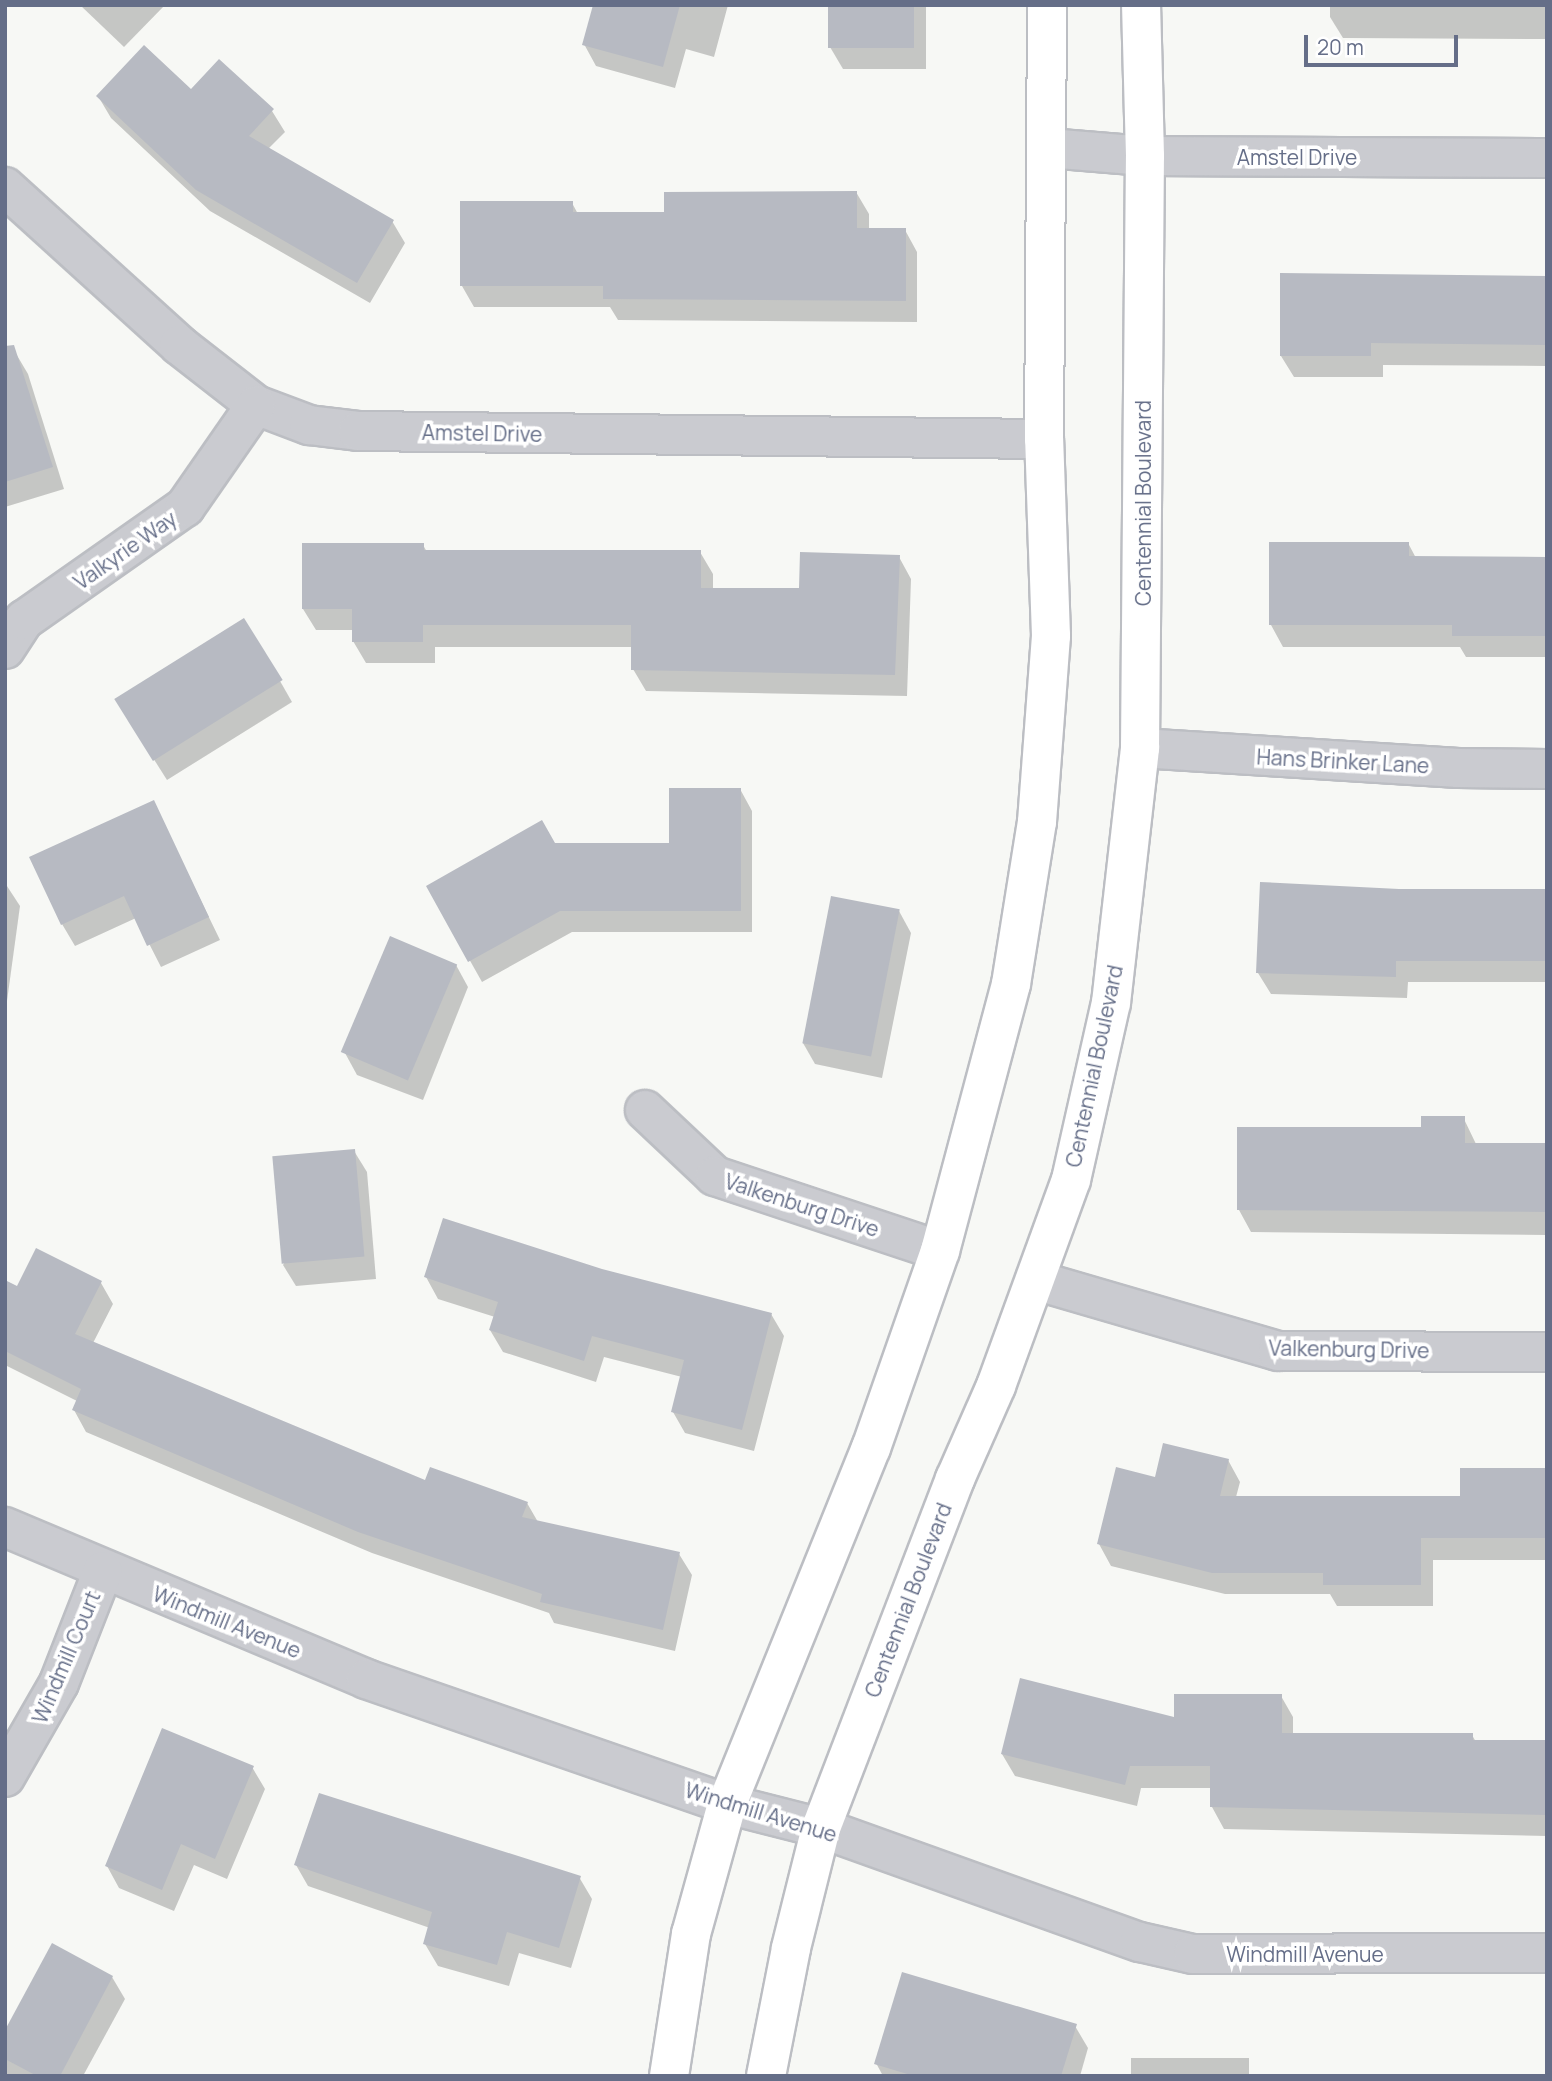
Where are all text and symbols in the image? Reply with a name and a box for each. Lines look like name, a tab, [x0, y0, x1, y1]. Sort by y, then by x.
scale bar	[1307, 21, 1461, 65]
text: 20 m	[1317, 33, 1364, 61]
street label: Amstel Drive	[1237, 144, 1357, 170]
street label: Centennial Boulevard	[1130, 400, 1156, 606]
street label: Amstel Drive	[421, 419, 543, 447]
street label: Valkyrie Way	[69, 505, 181, 595]
street label: Hans Brinker Lane	[1256, 744, 1430, 778]
street label: Centennial Boulevard	[1060, 963, 1128, 1169]
street label: Valkenburg Drive	[722, 1168, 882, 1242]
street label: Valkenburg Drive	[1268, 1335, 1430, 1363]
street label: Centennial Boulevard	[859, 1499, 957, 1701]
street label: Windmill Avenue	[149, 1581, 305, 1663]
street label: Windmill Court	[27, 1587, 105, 1727]
street label: Windmill Avenue	[682, 1777, 840, 1847]
street label: Windmill Avenue	[1226, 1941, 1384, 1967]

